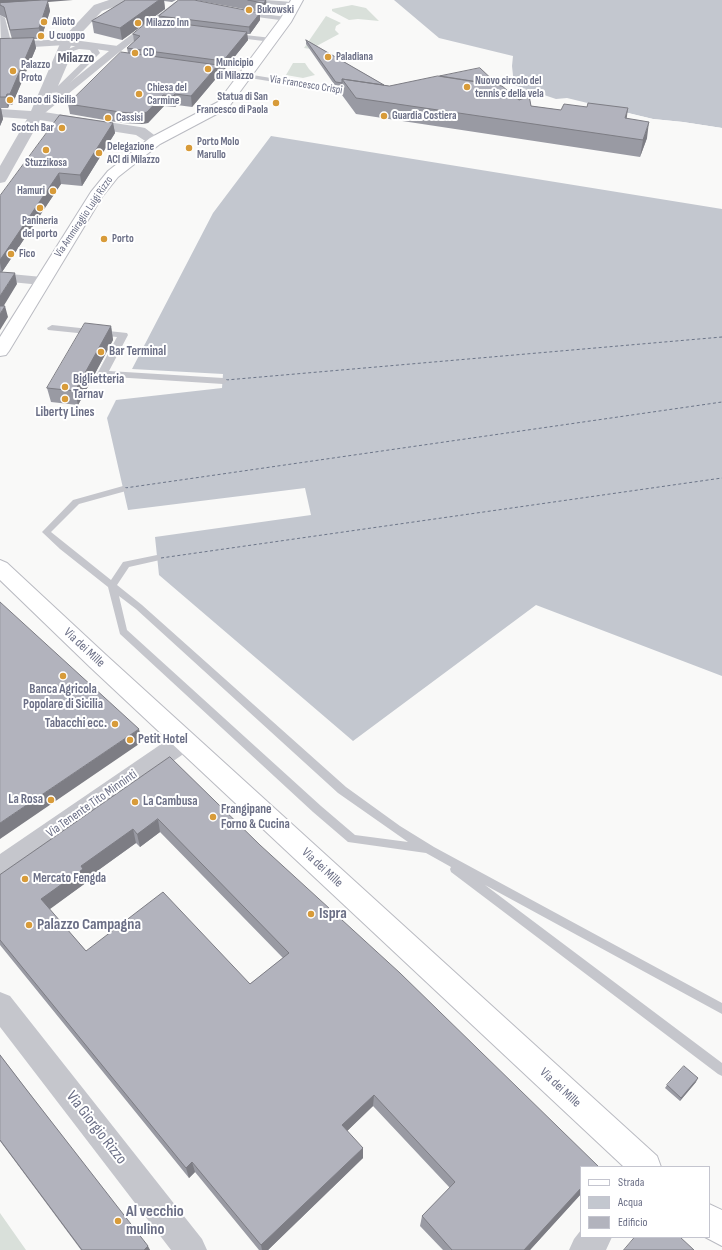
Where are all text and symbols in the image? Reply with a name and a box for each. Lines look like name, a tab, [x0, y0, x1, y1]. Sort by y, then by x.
place label: Bukowski	[257, 3, 294, 17]
marker: Bukowski	[244, 5, 254, 15]
place label: Alioto	[52, 15, 75, 29]
place label: Milazzo Inn	[146, 16, 189, 30]
marker: Alioto	[39, 17, 49, 27]
marker: Milazzo Inn	[133, 18, 143, 28]
place label: U cuoppo	[49, 29, 85, 43]
marker: U cuoppo	[36, 31, 46, 41]
place label: CD	[143, 46, 154, 60]
marker: CD	[130, 48, 140, 58]
district label: Milazzo	[58, 50, 94, 66]
place label: Paladiana	[336, 50, 373, 64]
marker: Paladiana	[323, 52, 333, 62]
place label: Municipio di Milazzo	[216, 56, 254, 82]
place label: Palazzo Proto	[21, 58, 50, 84]
marker: Municipio di Milazzo	[203, 64, 213, 74]
marker: Palazzo Proto	[8, 66, 18, 76]
street label: Via Francesco Crispi	[269, 73, 343, 97]
place label: Nuovo circolo del tennis e della vela	[475, 74, 544, 100]
place label: Chiesa del Carmine	[147, 81, 187, 107]
marker: Nuovo circolo del tennis e della vela	[462, 82, 472, 92]
marker: Chiesa del Carmine	[134, 89, 144, 99]
place label: Statua di San Francesco di Paola	[197, 90, 268, 116]
place label: Banco di Sicilia	[18, 93, 76, 107]
marker: Banco di Sicilia	[5, 95, 15, 105]
marker: Statua di San Francesco di Paola	[271, 98, 281, 108]
place label: Guardia Costiera	[392, 109, 456, 123]
place label: Cassisi	[116, 111, 143, 125]
marker: Guardia Costiera	[379, 111, 389, 121]
marker: Cassisi	[103, 113, 113, 123]
place label: Scotch Bar	[12, 121, 54, 135]
marker: Scotch Bar	[57, 123, 67, 133]
place label: Porto Molo Marullo	[197, 135, 239, 161]
place label: Delegazione ACI di Milazzo	[107, 140, 160, 166]
marker: Porto Molo Marullo	[184, 143, 194, 153]
marker: Stuzzikosa	[41, 145, 51, 155]
marker: Delegazione ACI di Milazzo	[94, 148, 104, 158]
place label: Stuzzikosa	[25, 156, 67, 170]
street label: Via Ammiraglio Luigi Rizzo	[52, 174, 116, 260]
place label: Hamuri	[17, 184, 45, 198]
marker: Hamuri	[48, 186, 58, 196]
marker: Panineria del porto	[35, 203, 45, 213]
place label: Panineria del porto	[22, 214, 58, 240]
place label: Porto	[112, 232, 134, 246]
marker: Porto	[99, 234, 109, 244]
place label: Fico	[19, 247, 35, 261]
marker: Fico	[6, 249, 16, 259]
place label: Bar Terminal	[109, 344, 166, 360]
marker: Bar Terminal	[96, 347, 106, 357]
place label: Biglietteria Tarnav	[73, 372, 124, 403]
marker: Biglietteria Tarnav	[60, 382, 70, 392]
marker: Liberty Lines	[60, 394, 70, 404]
place label: Liberty Lines	[35, 405, 95, 421]
street label: Via dei Mille	[60, 625, 108, 671]
marker: Banca Agricola Popolare di Sicilia	[58, 671, 68, 681]
place label: Banca Agricola Popolare di Sicilia	[23, 682, 103, 713]
place label: Tabacchi ecc.	[45, 716, 107, 732]
marker: Tabacchi ecc.	[110, 719, 120, 729]
place label: Petit Hotel	[138, 732, 188, 748]
marker: Petit Hotel	[125, 735, 135, 745]
street label: Via Tenente Tito Minninti	[44, 767, 140, 841]
place label: La Rosa	[8, 792, 43, 808]
place label: La Cambusa	[143, 794, 198, 810]
marker: La Rosa	[46, 795, 56, 805]
marker: La Cambusa	[130, 797, 140, 807]
place label: Frangipane Forno & Cucina	[221, 802, 290, 833]
marker: Frangipane Forno & Cucina	[208, 812, 218, 822]
street label: Via dei Mille	[298, 845, 346, 891]
place label: Mercato Fengda	[33, 871, 106, 887]
marker: Mercato Fengda	[20, 874, 30, 884]
place label: Ispra	[319, 904, 347, 924]
marker: Ispra	[306, 909, 316, 919]
place label: Palazzo Campagna	[37, 915, 141, 935]
marker: Palazzo Campagna	[24, 920, 34, 930]
street label: Via dei Mille	[536, 1065, 584, 1111]
street label: Via Giorgio Rizzo	[62, 1088, 130, 1168]
legend	[580, 1166, 710, 1238]
text: Strada	[618, 1175, 644, 1190]
text: Acqua	[618, 1195, 643, 1210]
place label: Al vecchio mulino	[126, 1202, 184, 1240]
text: Edificio	[618, 1215, 647, 1230]
marker: Al vecchio mulino	[113, 1216, 123, 1226]

